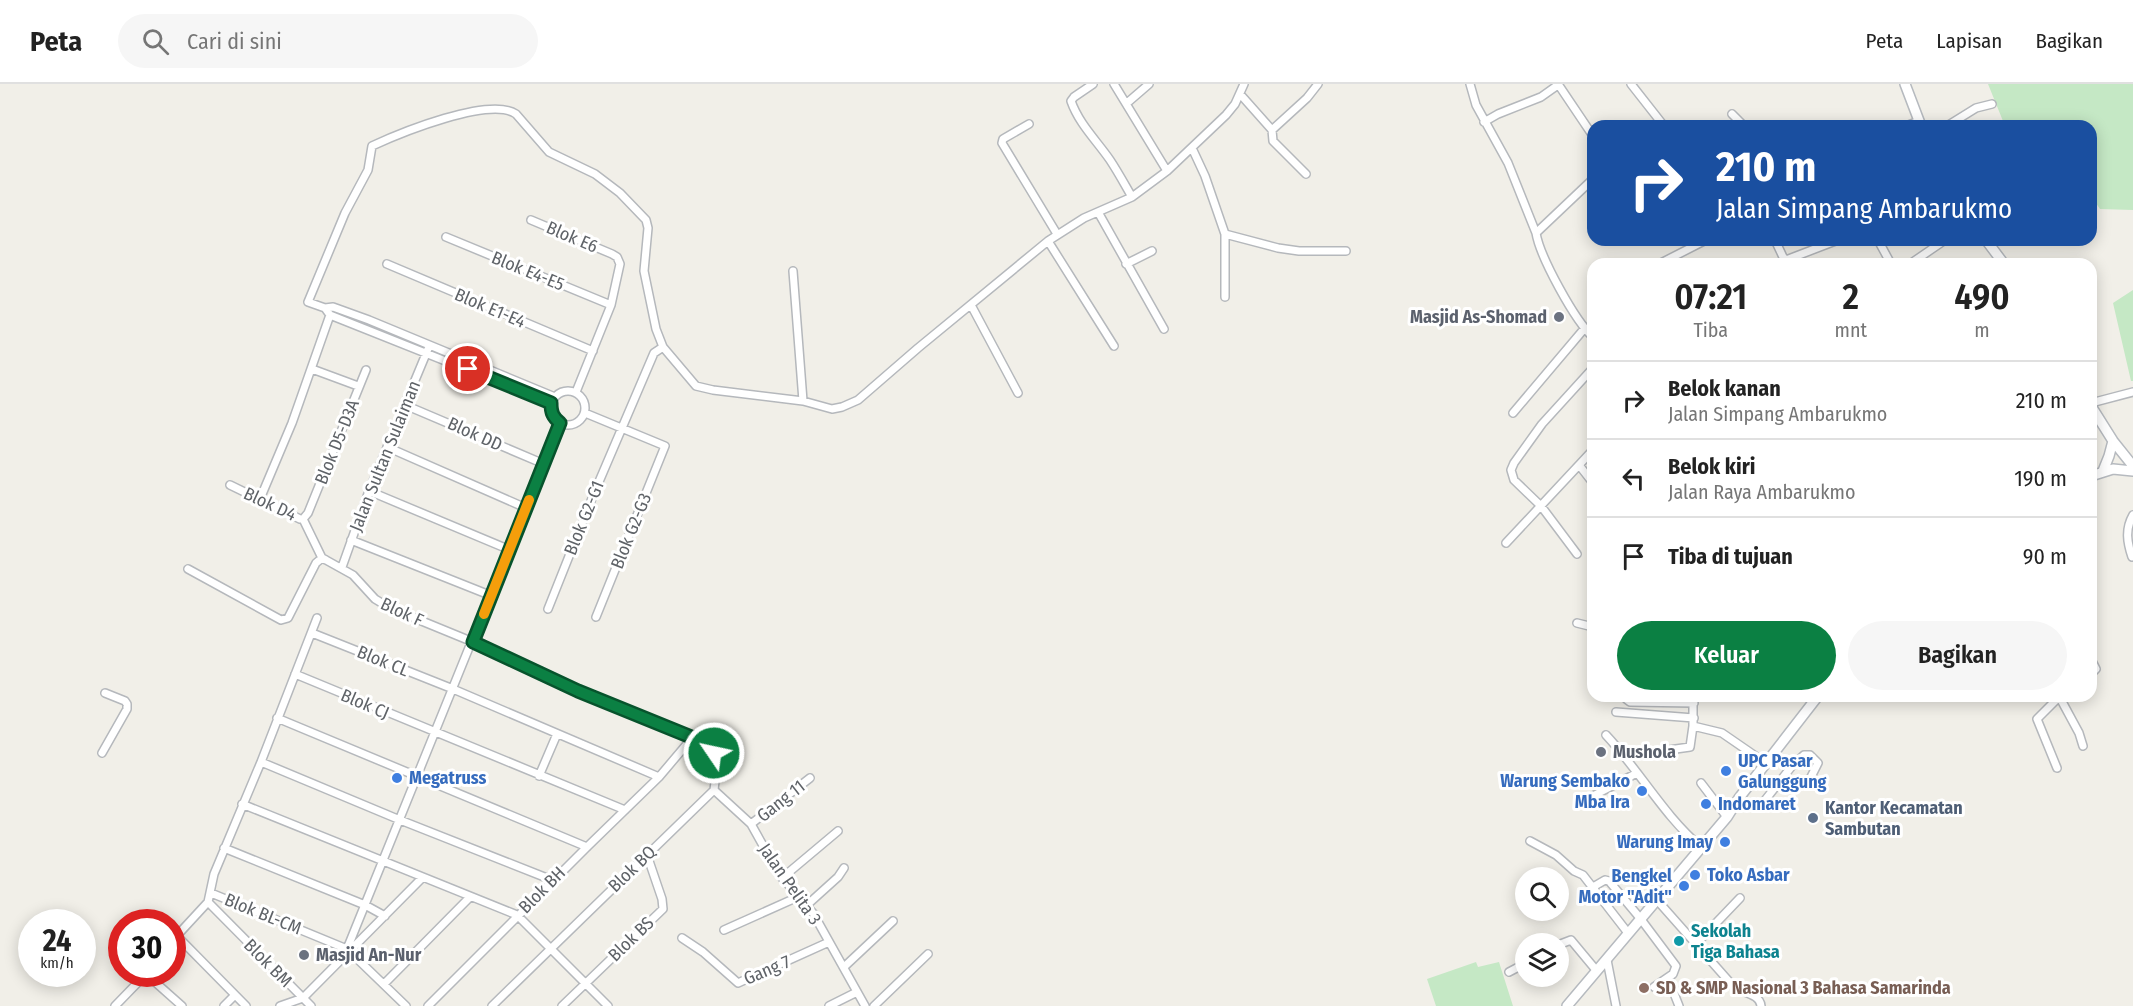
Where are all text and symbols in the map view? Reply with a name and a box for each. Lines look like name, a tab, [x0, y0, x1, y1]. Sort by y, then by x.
search box	[118, 14, 538, 68]
text: Peta	[30, 25, 82, 58]
icon: search	[139, 25, 172, 58]
text: Cari di sini	[187, 28, 282, 55]
text: Peta	[1866, 28, 1903, 54]
text: Lapisan	[1936, 28, 2002, 54]
text: Bagikan	[2035, 28, 2103, 54]
text: 210 m	[1716, 142, 1816, 192]
icon: right	[1617, 144, 1695, 222]
text: Jalan Simpang Ambarukmo	[1716, 193, 2012, 225]
street label: Blok E6	[543, 216, 601, 258]
street label: Blok E4-E5	[488, 246, 568, 296]
text: 07:21	[1674, 275, 1747, 319]
text: 2	[1843, 275, 1859, 319]
text: 490	[1954, 275, 2010, 319]
street label: Blok E1-E4	[451, 283, 529, 333]
place label: Masjid As-Shomad	[1410, 306, 1547, 328]
marker: Masjid As-Shomad	[1552, 310, 1566, 324]
text: Tiba	[1693, 318, 1728, 342]
text: mnt	[1835, 318, 1867, 342]
text: m	[1974, 318, 1990, 342]
pin	[442, 343, 493, 394]
icon: arrive	[451, 352, 484, 385]
text: Belok kanan	[1668, 375, 1781, 402]
street label: Jalan Sultan Sulaiman	[345, 377, 425, 535]
icon: right	[1617, 384, 1650, 417]
text: 210 m	[2016, 387, 2067, 414]
street label: Blok D5-D3A	[310, 396, 364, 488]
text: Jalan Simpang Ambarukmo	[1668, 402, 1887, 426]
street label: Blok DD	[444, 412, 506, 456]
text: Belok kiri	[1668, 453, 1756, 480]
icon: left	[1617, 462, 1650, 495]
text: 190 m	[2014, 465, 2067, 492]
street label: Blok G2-G1	[559, 478, 609, 558]
text: Jalan Raya Ambarukmo	[1668, 480, 1855, 504]
street label: Blok D4	[240, 482, 300, 526]
street label: Blok G2-G3	[606, 490, 656, 572]
icon: arrive	[1617, 540, 1650, 573]
text: Tiba di tujuan	[1668, 543, 1793, 570]
text: 90 m	[2023, 543, 2067, 570]
street label: Blok F	[377, 593, 427, 631]
button: Keluar	[1617, 621, 1836, 690]
button: Bagikan	[1848, 621, 2067, 690]
street label: Blok CL	[354, 641, 412, 681]
street label: Blok CJ	[337, 684, 393, 724]
position arrow	[682, 721, 746, 785]
place label: Mushola	[1613, 741, 1676, 763]
marker: Mushola	[1594, 745, 1608, 759]
place label: UPC Pasar Galunggung	[1738, 750, 1827, 793]
marker: UPC Pasar Galunggung	[1719, 764, 1733, 778]
place label: Megatruss	[409, 767, 487, 789]
place label: Warung Sembako Mba Ira	[1500, 770, 1630, 813]
marker: Megatruss	[390, 771, 404, 785]
street label: Gang 11	[753, 775, 809, 827]
marker: Warung Sembako Mba Ira	[1635, 784, 1649, 798]
place label: Indomaret	[1718, 793, 1797, 815]
marker: Indomaret	[1699, 797, 1713, 811]
place label: Kantor Kecamatan Sambutan	[1825, 797, 1963, 840]
marker: Kantor Kecamatan Sambutan	[1806, 811, 1820, 825]
place label: Warung Imay	[1617, 831, 1713, 853]
marker: Warung Imay	[1718, 835, 1732, 849]
street label: Jalan Pelita 3	[754, 839, 826, 929]
street label: Blok BQ	[604, 841, 660, 897]
street label: Blok BH	[514, 862, 570, 918]
place label: Toko Asbar	[1707, 864, 1790, 886]
place label: Bengkel Motor "Adit"	[1578, 865, 1672, 908]
map controls	[1515, 867, 1569, 987]
button: search	[1515, 867, 1569, 921]
marker: Toko Asbar	[1688, 868, 1702, 882]
marker: Bengkel Motor "Adit"	[1677, 879, 1691, 893]
street label: Blok BL-CM	[221, 889, 305, 939]
speed limit sign: 30	[108, 909, 186, 987]
street label: Blok BS	[604, 912, 658, 966]
place label: Sekolah Tiga Bahasa	[1691, 920, 1780, 963]
text: 24	[43, 923, 71, 959]
button: layers	[1515, 933, 1569, 987]
street label: Blok BM	[239, 934, 297, 992]
marker: Sekolah Tiga Bahasa	[1672, 934, 1686, 948]
place label: Masjid An-Nur	[316, 944, 422, 966]
marker: Masjid An-Nur	[297, 948, 311, 962]
street label: Gang 7	[740, 950, 794, 990]
text: km/h	[40, 954, 74, 972]
place label: SD & SMP Nasional 3 Bahasa Samarinda	[1656, 977, 1951, 999]
marker: SD & SMP Nasional 3 Bahasa Samarinda	[1637, 981, 1651, 995]

